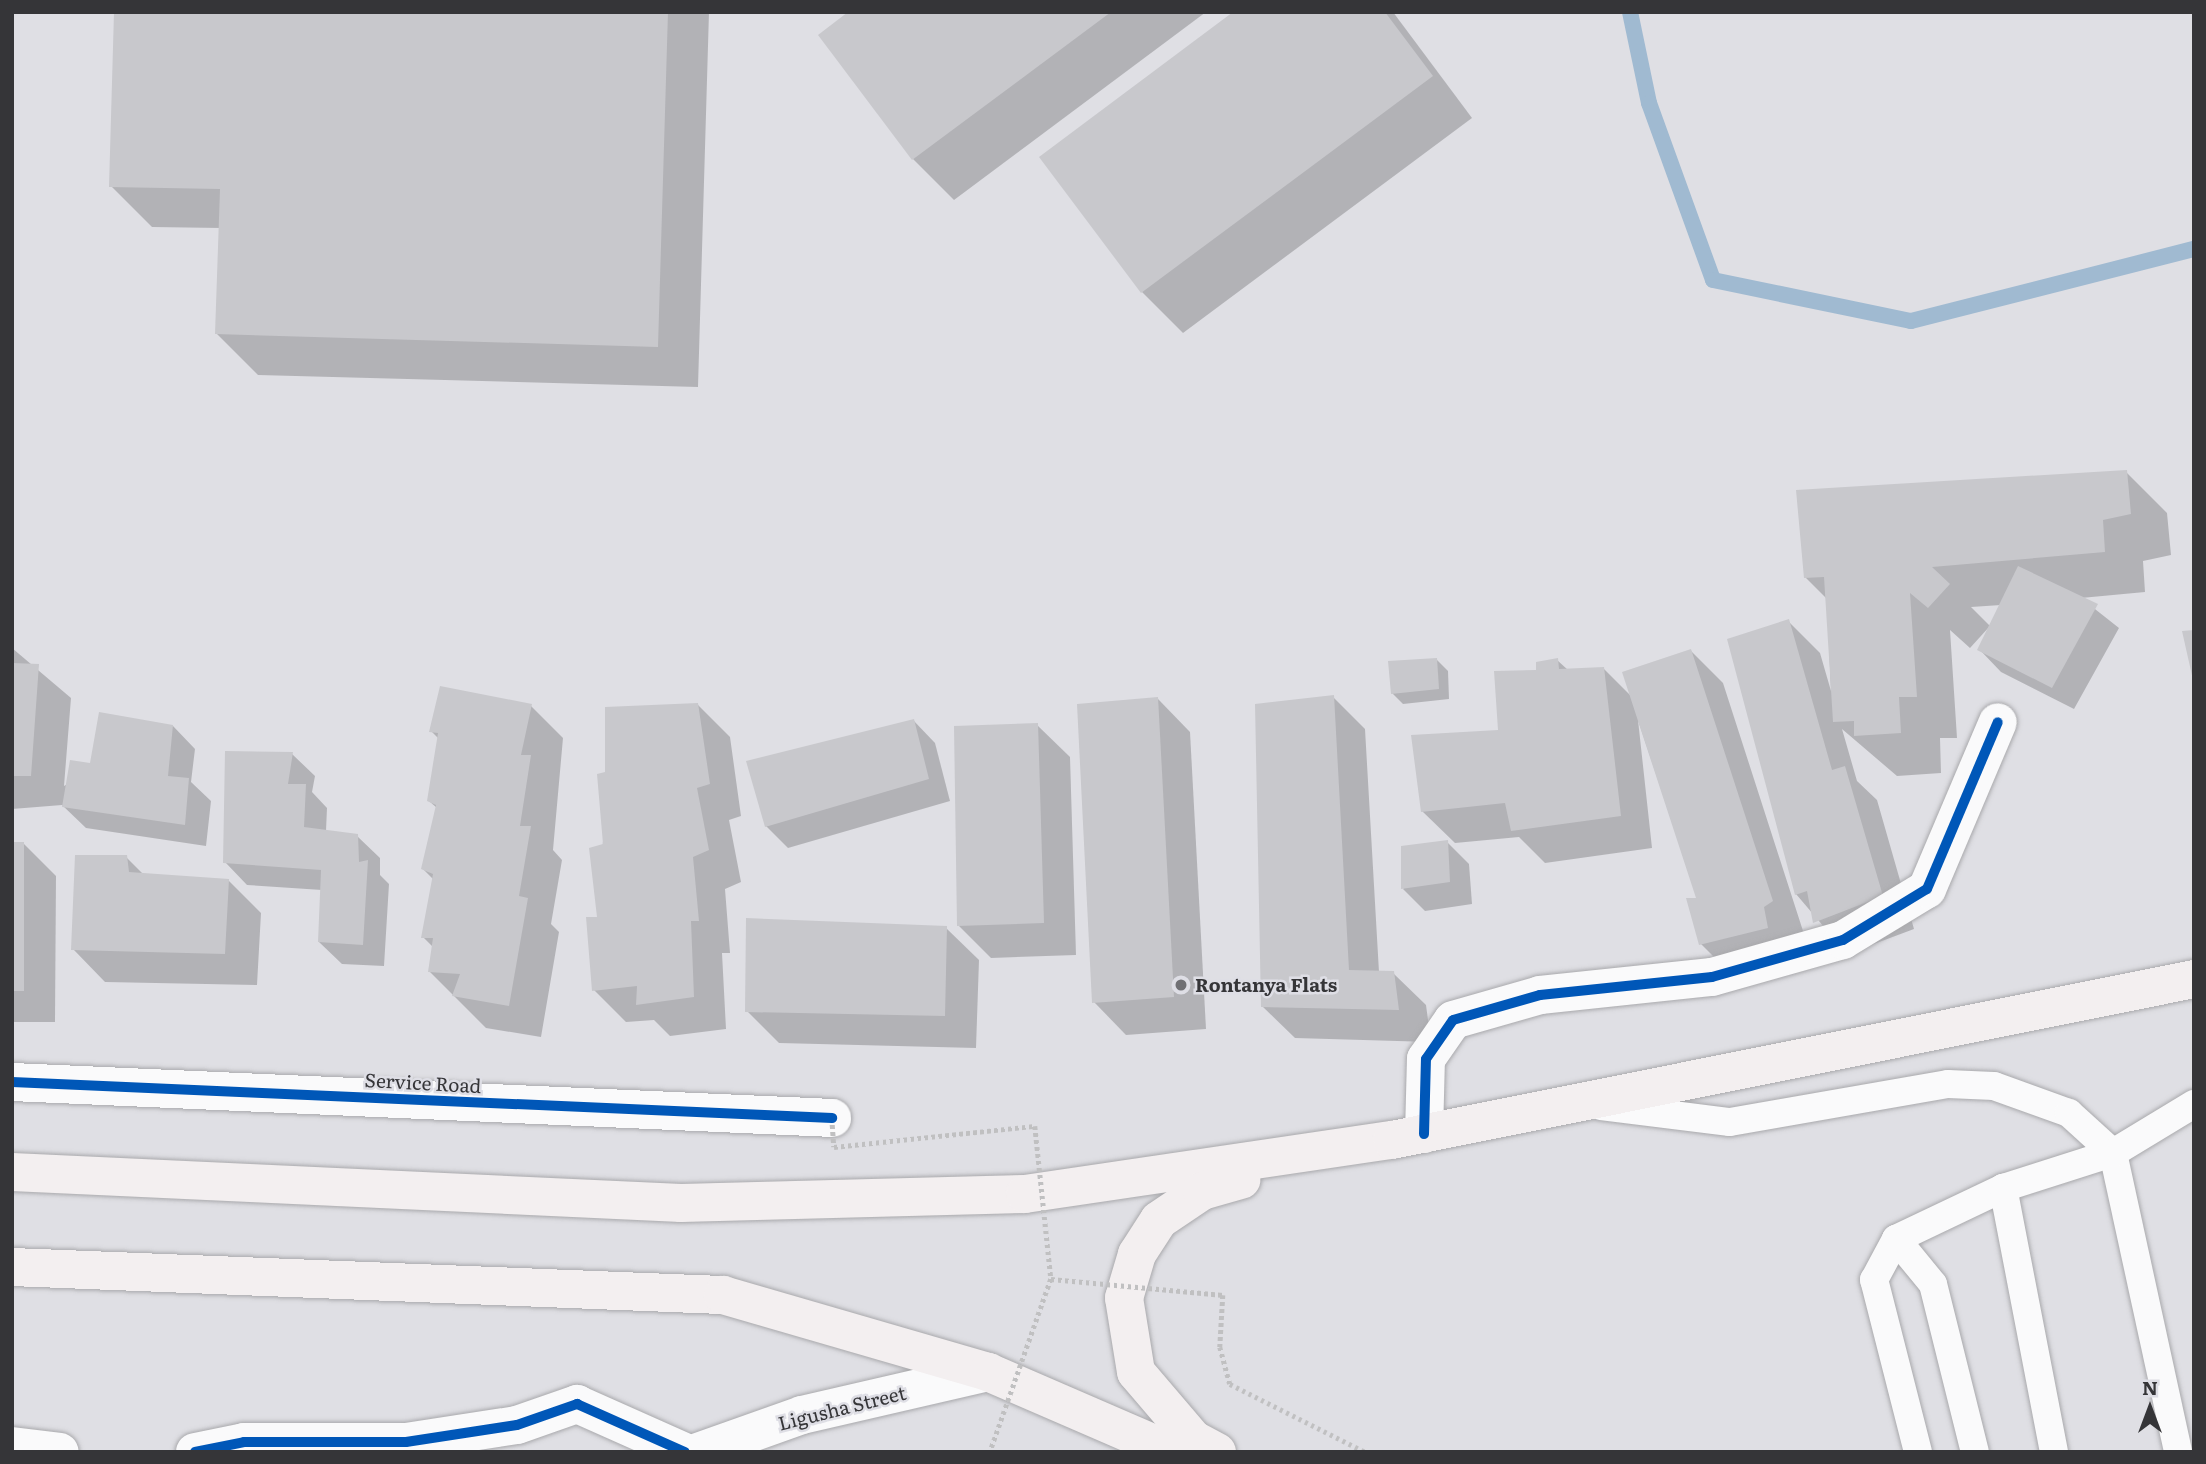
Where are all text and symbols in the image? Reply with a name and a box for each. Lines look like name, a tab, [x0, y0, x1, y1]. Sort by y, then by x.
place label: Rontanya Flats	[1195, 974, 1337, 996]
marker: Rontanya Flats	[1173, 977, 1189, 993]
street label: Service Road	[364, 1069, 482, 1097]
north arrow	[2115, 1373, 2185, 1443]
text: N	[2142, 1373, 2158, 1401]
street label: Ligusha Street	[776, 1381, 908, 1435]

